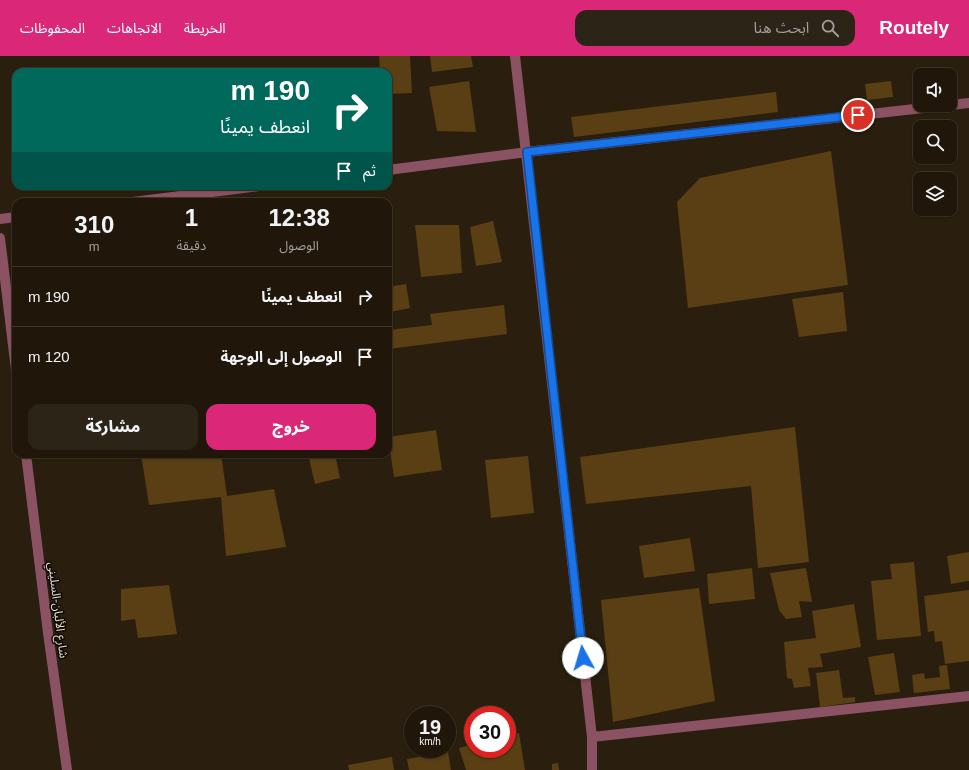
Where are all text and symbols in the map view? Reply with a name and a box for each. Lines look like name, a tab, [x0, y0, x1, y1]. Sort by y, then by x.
search box	[575, 10, 855, 46]
icon: search	[819, 17, 841, 39]
text: Routely	[879, 17, 949, 38]
text: ابحث هنا	[753, 19, 809, 36]
text: المحفوظات	[20, 20, 85, 36]
text: الاتجاهات	[107, 20, 162, 36]
text: الخريطة	[184, 20, 226, 36]
map controls	[913, 68, 957, 216]
button: sound	[913, 68, 957, 112]
text: 190 m	[231, 75, 310, 106]
icon: right	[324, 84, 376, 136]
pin	[841, 98, 875, 132]
icon: arrive	[847, 104, 869, 126]
text: انعطف يمينًا	[220, 117, 310, 137]
button: search	[913, 120, 957, 164]
icon: arrive	[333, 160, 355, 182]
text: ثم	[363, 162, 376, 179]
button: layers	[913, 172, 957, 216]
text: 1	[185, 204, 198, 231]
text: 12:38	[268, 204, 330, 231]
text: 310	[74, 211, 114, 238]
text: دقيقة	[177, 238, 206, 253]
text: الوصول	[279, 238, 319, 253]
text: m	[89, 239, 100, 254]
icon: right	[354, 286, 376, 308]
text: 190 m	[28, 288, 70, 305]
text: انعطف يمينًا	[261, 288, 342, 305]
icon: arrive	[354, 346, 376, 368]
text: 120 m	[28, 348, 70, 365]
text: الوصول إلى الوجهة	[220, 348, 342, 365]
button: مشاركة	[28, 404, 198, 450]
button: خروج	[206, 404, 376, 450]
street label: شارع الألبان-السليني	[42, 561, 71, 659]
position arrow	[562, 637, 604, 679]
speed limit sign: 30	[464, 706, 516, 758]
text: 19	[419, 716, 441, 738]
text: km/h	[419, 736, 441, 747]

